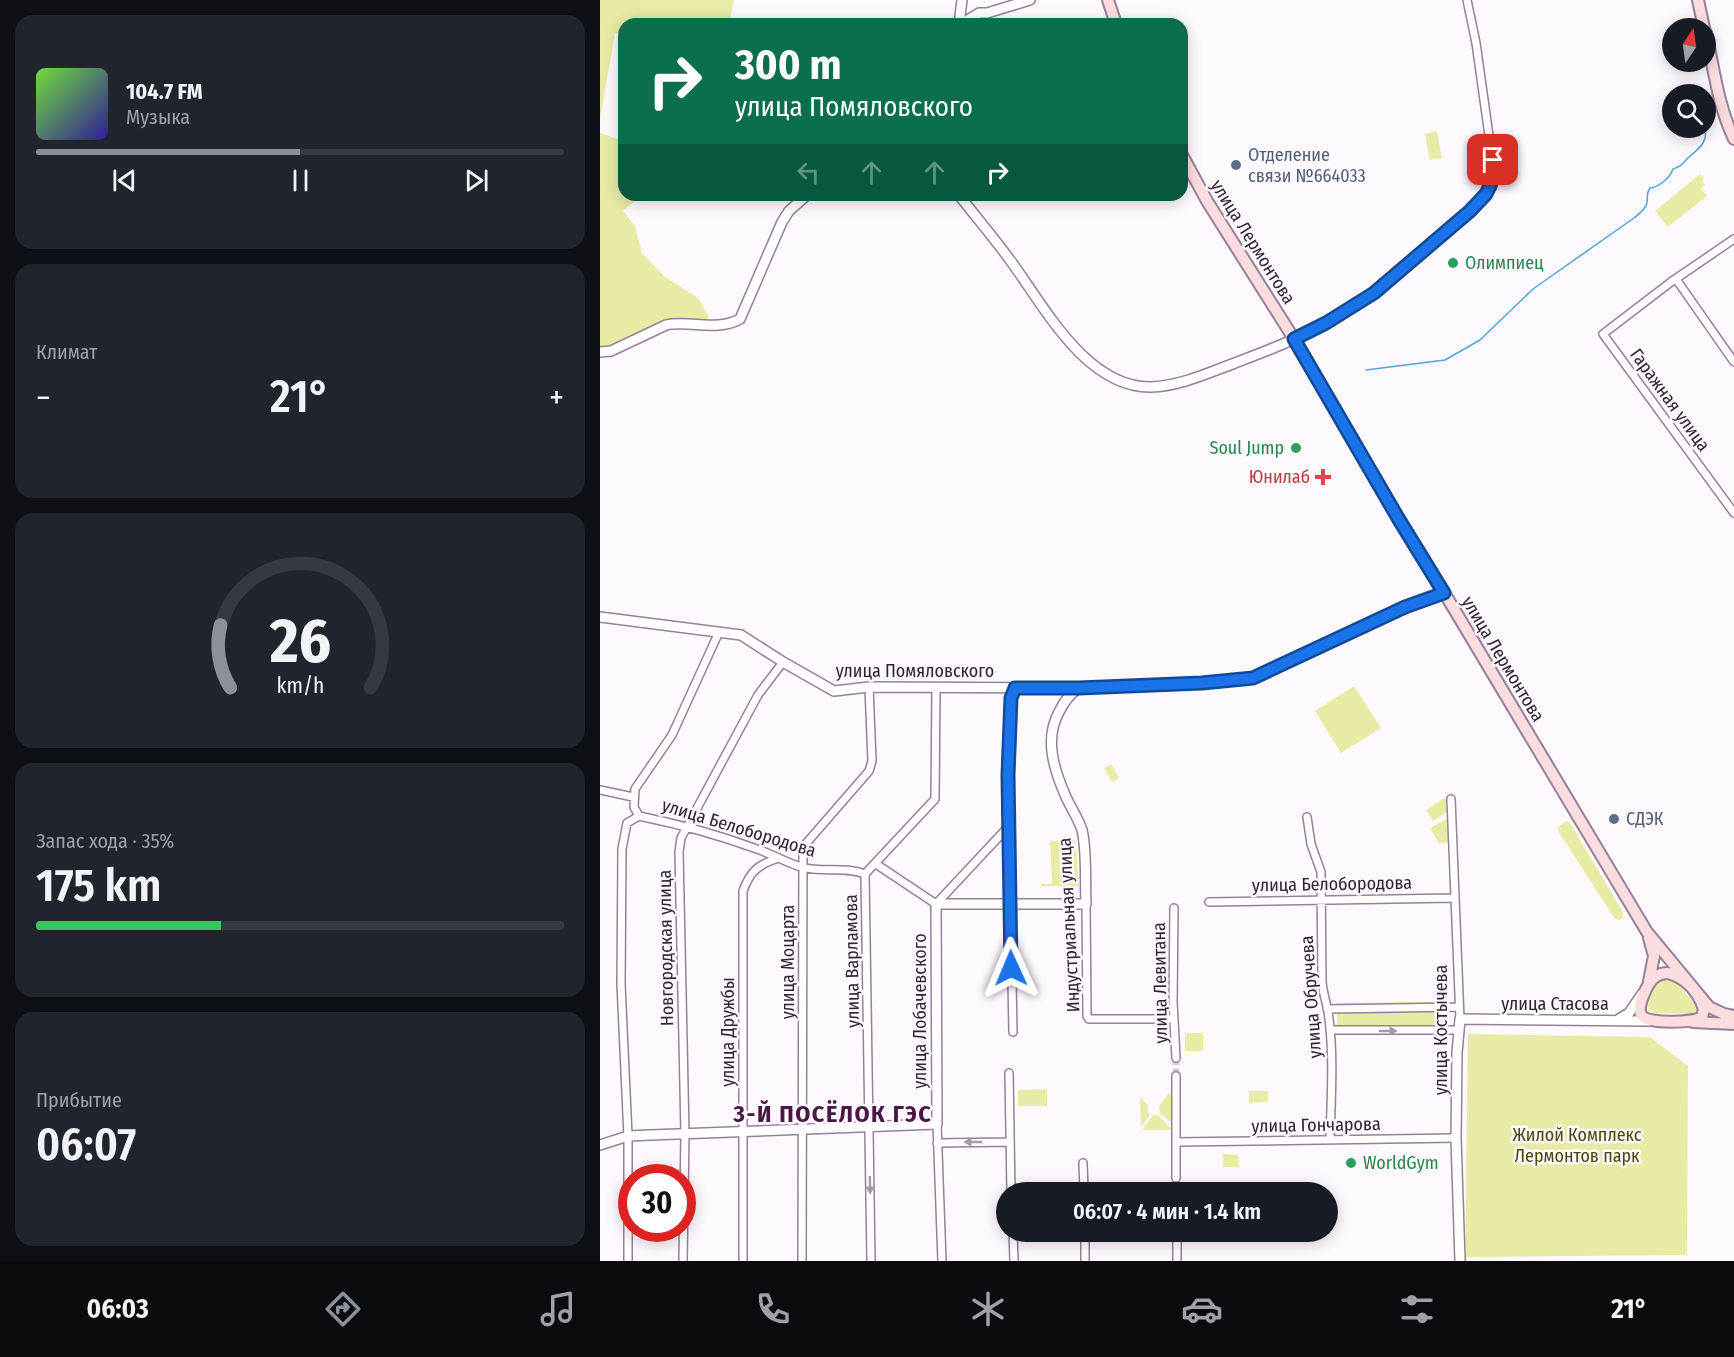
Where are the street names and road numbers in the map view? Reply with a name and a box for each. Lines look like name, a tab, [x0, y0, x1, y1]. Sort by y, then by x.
street label: улица Лермонтова	[1206, 176, 1300, 308]
street label: Гаражная улица	[1625, 344, 1715, 456]
street label: улица Лермонтова	[1457, 592, 1549, 726]
street label: улица Помяловского	[836, 660, 994, 682]
street label: улица Белобородова	[659, 794, 819, 862]
street label: Индустриальная улица	[1053, 837, 1085, 1013]
street label: Новгородская улица	[654, 870, 678, 1026]
street label: улица Белобородова	[1252, 872, 1412, 896]
street label: улица Варламова	[840, 894, 864, 1028]
street label: улица Моцарта	[777, 905, 799, 1019]
street label: улица Левитана	[1148, 922, 1172, 1044]
street label: улица Лобачевского	[909, 933, 931, 1089]
street label: улица Обручева	[1296, 935, 1326, 1059]
street label: улица Костычева	[1430, 965, 1452, 1095]
street label: улица Дружбы	[717, 977, 739, 1087]
street label: улица Стасова	[1501, 993, 1609, 1015]
street label: улица Гончарова	[1251, 1113, 1381, 1137]

